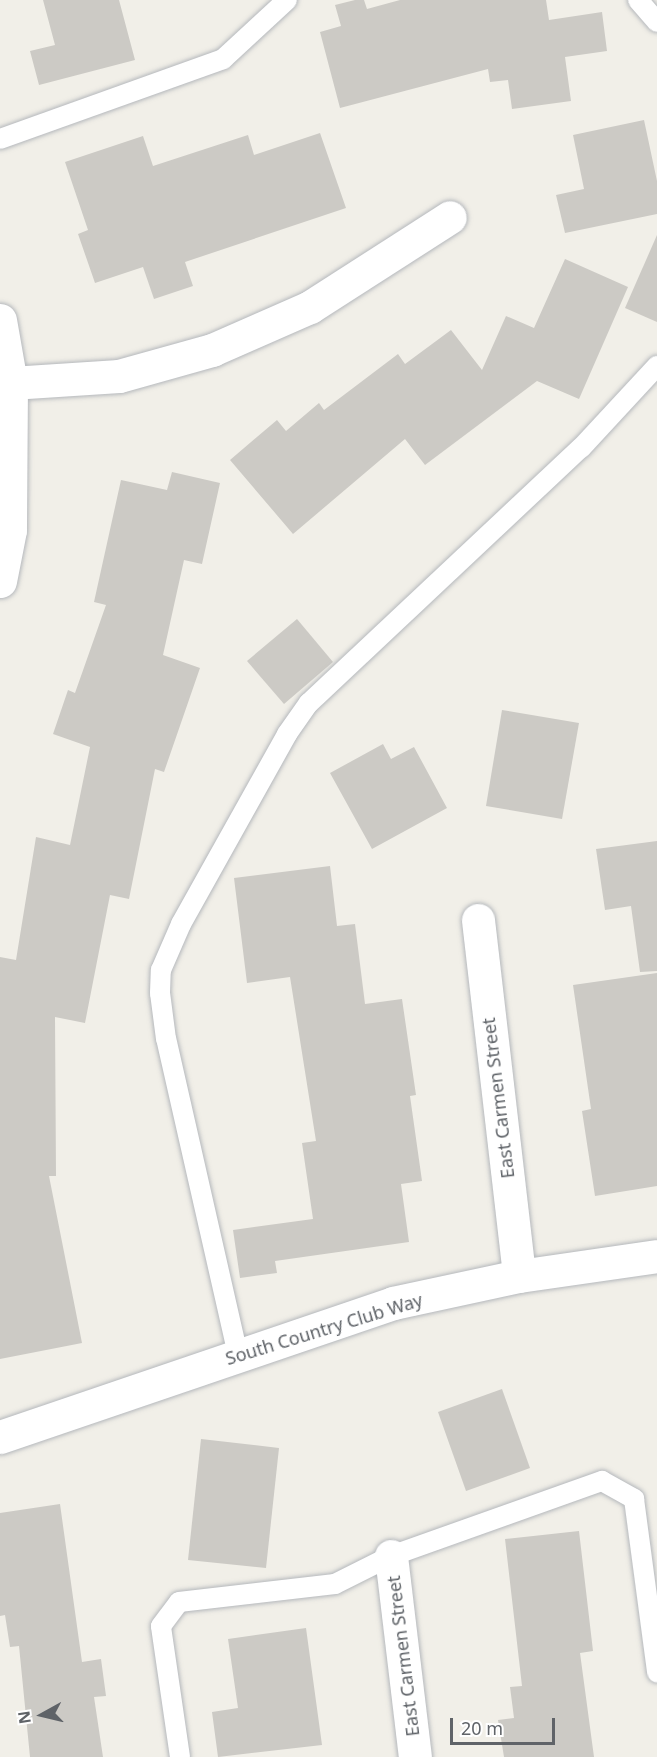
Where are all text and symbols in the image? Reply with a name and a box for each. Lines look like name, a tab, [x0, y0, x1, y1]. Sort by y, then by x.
street label: East Carmen Street	[477, 1016, 519, 1180]
street label: South Country Club Way	[223, 1289, 425, 1369]
street label: East Carmen Street	[382, 1574, 424, 1738]
north arrow	[12, 1685, 72, 1745]
scale bar	[453, 1706, 558, 1744]
text: N	[12, 1710, 36, 1725]
text: 20 m	[461, 1716, 503, 1740]

